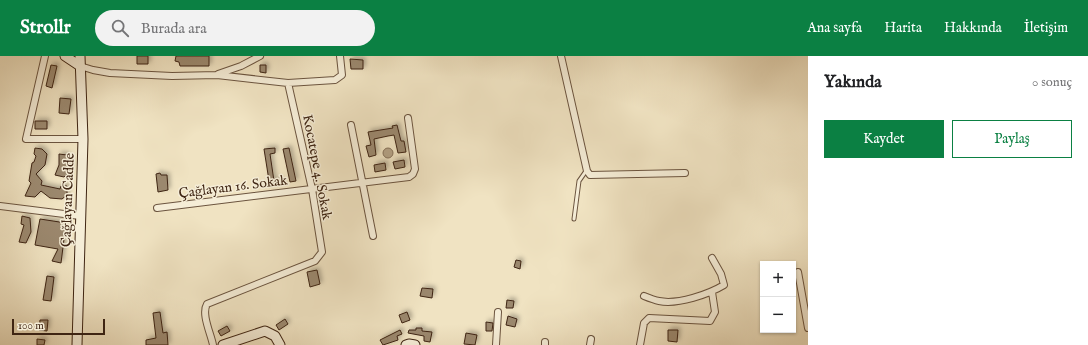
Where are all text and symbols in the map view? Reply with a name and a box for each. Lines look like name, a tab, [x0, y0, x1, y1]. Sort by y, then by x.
search box	[95, 10, 375, 46]
text: Strollr	[20, 16, 71, 40]
icon: search	[109, 17, 131, 39]
text: Burada ara	[141, 19, 207, 38]
text: Ana sayfa	[807, 19, 862, 37]
text: Harita	[884, 19, 922, 37]
text: Hakkında	[944, 19, 1002, 37]
text: İletişim	[1024, 19, 1068, 37]
text: Yakında	[824, 72, 882, 93]
text: 0 sonuç	[1032, 74, 1072, 91]
street label: Kocatepe 4. Sokak	[298, 113, 336, 222]
button: Kaydet	[824, 120, 944, 158]
button: Paylaş	[952, 120, 1072, 158]
street label: Çağlayan Cadde	[57, 152, 79, 247]
street label: Çağlayan 16. Sokak	[178, 171, 289, 203]
map controls	[760, 261, 796, 333]
button: +	[760, 261, 796, 297]
button: −	[760, 297, 796, 333]
scale bar	[12, 317, 105, 336]
text: 100 m	[18, 319, 44, 333]

